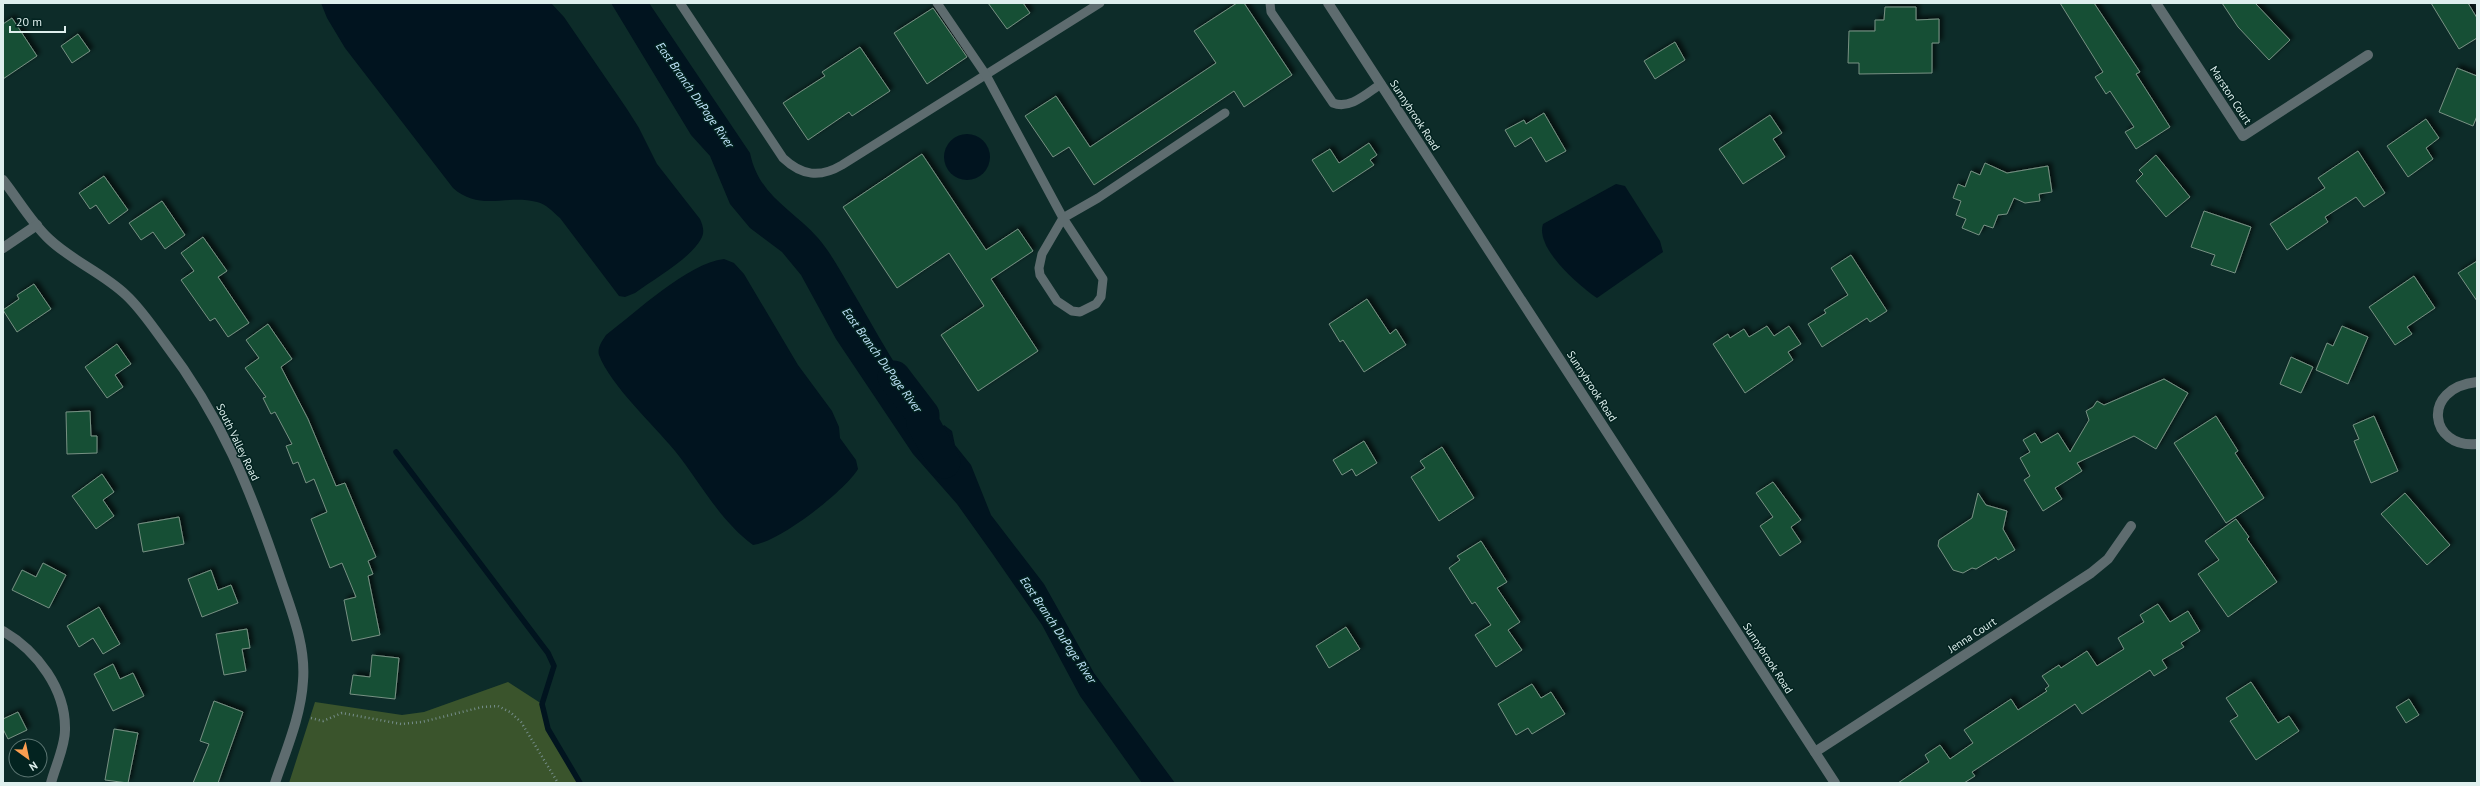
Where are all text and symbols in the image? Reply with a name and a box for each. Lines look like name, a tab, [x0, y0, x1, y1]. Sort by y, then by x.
scale bar	[10, 8, 65, 34]
text: 20 m	[16, 14, 42, 29]
water label: East Branch DuPage River	[653, 39, 738, 151]
street label: Marston Court	[2207, 63, 2255, 127]
street label: Sunnybrook Road	[1387, 77, 1443, 153]
water label: East Branch DuPage River	[839, 304, 926, 416]
street label: Sunnybrook Road	[1564, 348, 1620, 424]
street label: South Valley Road	[213, 401, 263, 483]
water label: East Branch DuPage River	[1017, 573, 1100, 687]
street label: Jenna Court	[1944, 614, 1999, 656]
street label: Sunnybrook Road	[1740, 620, 1796, 696]
north arrow	[8, 738, 48, 778]
text: N	[27, 759, 40, 774]

